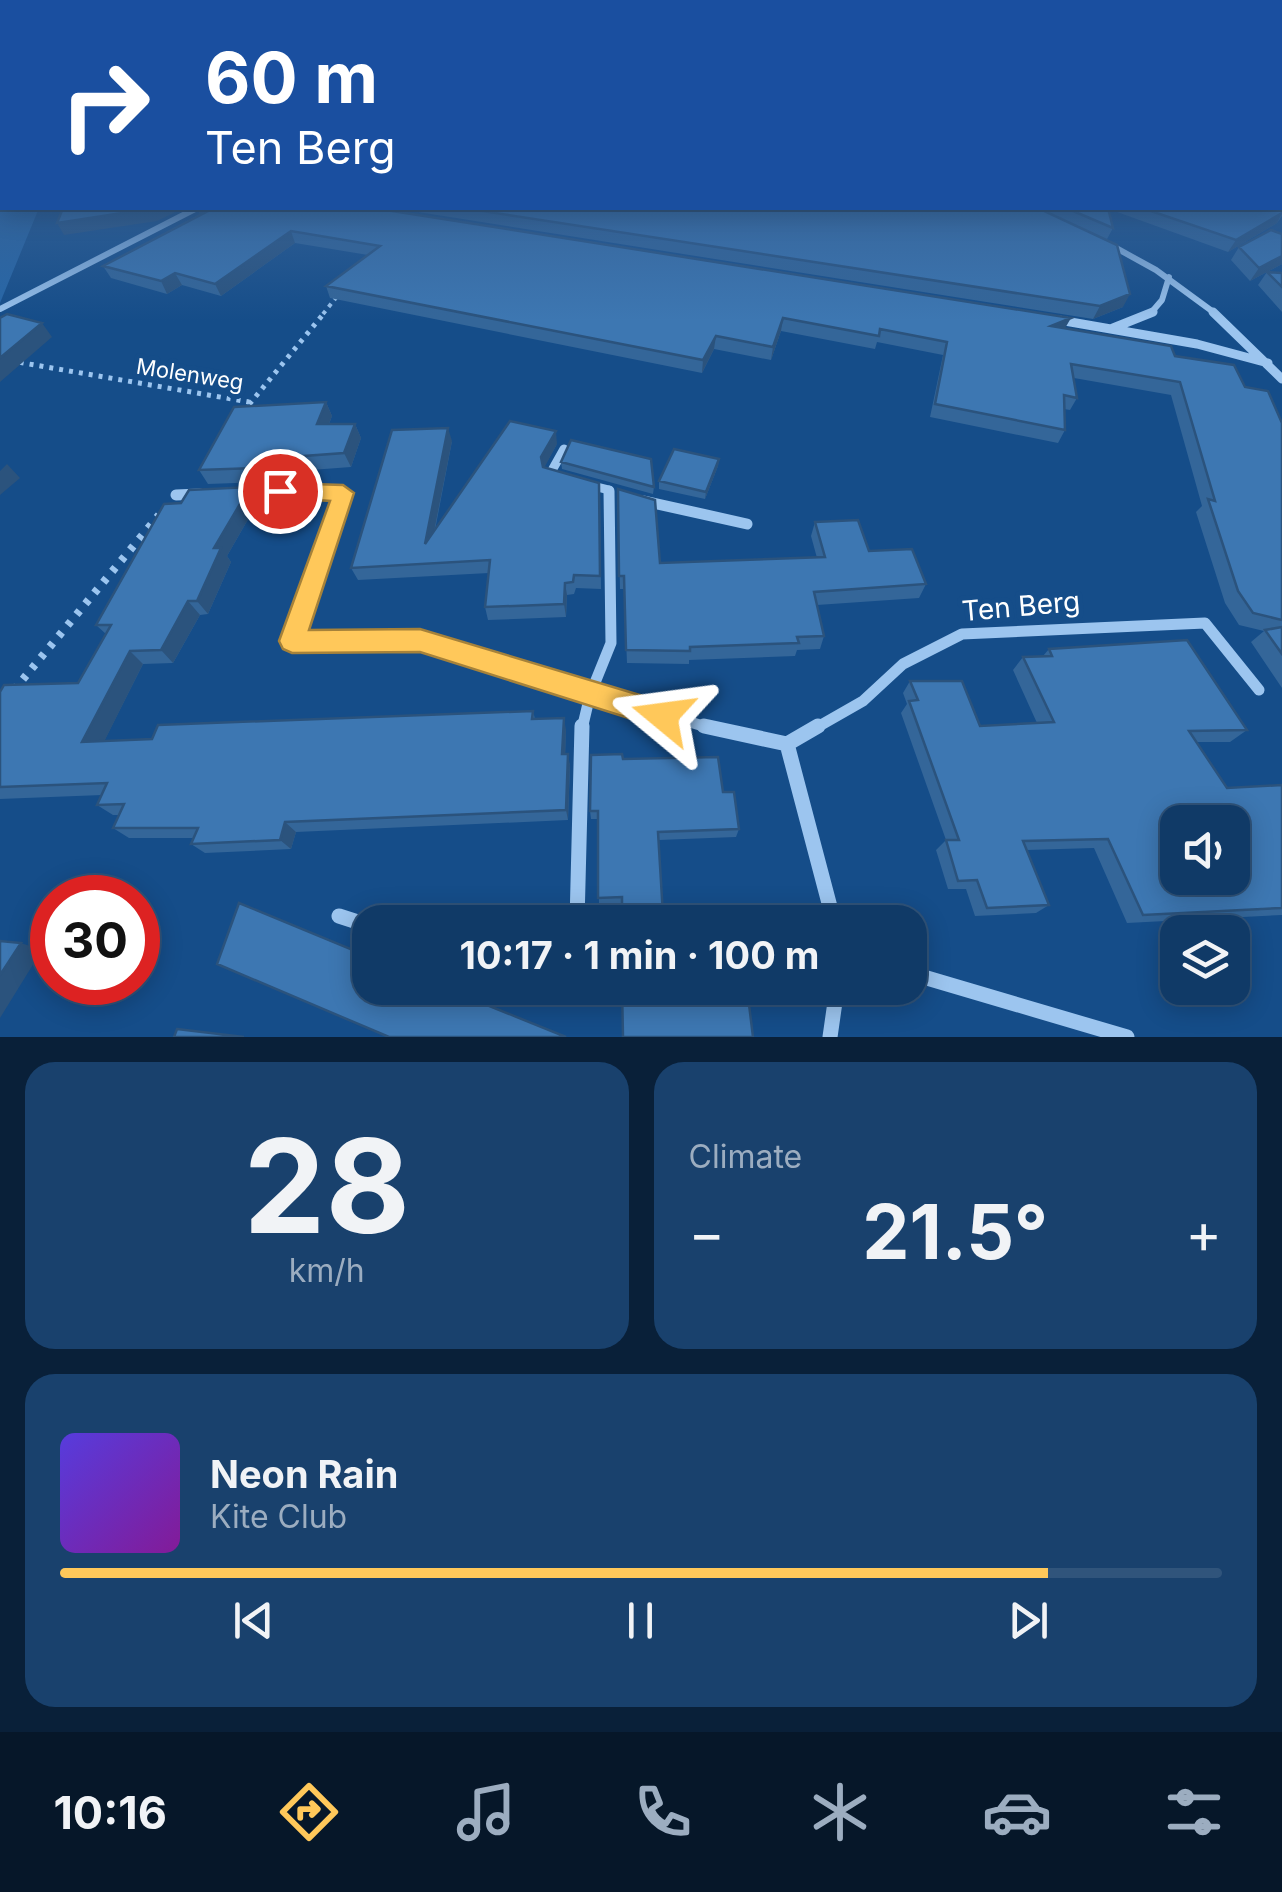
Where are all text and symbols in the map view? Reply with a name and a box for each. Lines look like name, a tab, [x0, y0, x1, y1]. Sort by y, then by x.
text: 60 m	[205, 35, 378, 120]
icon: right	[40, 40, 170, 170]
text: Ten Berg	[205, 120, 395, 175]
street label: Molenweg	[135, 353, 245, 395]
pin	[238, 449, 323, 534]
icon: arrive	[253, 464, 308, 519]
street label: Ten Berg	[960, 584, 1082, 628]
position arrow	[611, 664, 715, 768]
map controls	[1160, 805, 1250, 1005]
button: sound	[1160, 805, 1250, 895]
speed limit sign: 30	[30, 875, 160, 1005]
button: layers	[1160, 915, 1250, 1005]
text: 10:17 · 1 min · 100 m	[460, 932, 819, 978]
text: 28	[244, 1107, 410, 1264]
text: Climate	[689, 1137, 802, 1176]
text: 21.5°	[862, 1186, 1048, 1277]
text: −	[689, 1200, 725, 1266]
text: +	[1186, 1200, 1222, 1266]
text: km/h	[289, 1251, 365, 1290]
text: Neon Rain	[210, 1451, 398, 1497]
text: Kite Club	[210, 1497, 347, 1536]
icon: previous	[226, 1593, 281, 1648]
icon: pause	[613, 1593, 668, 1648]
icon: next	[1001, 1593, 1056, 1648]
icon: directions	[274, 1777, 344, 1847]
icon: music	[451, 1777, 521, 1847]
icon: phone	[628, 1777, 698, 1847]
icon: climate	[805, 1777, 875, 1847]
icon: car	[982, 1777, 1052, 1847]
icon: filters	[1159, 1777, 1229, 1847]
text: 10:16	[53, 1785, 167, 1840]

